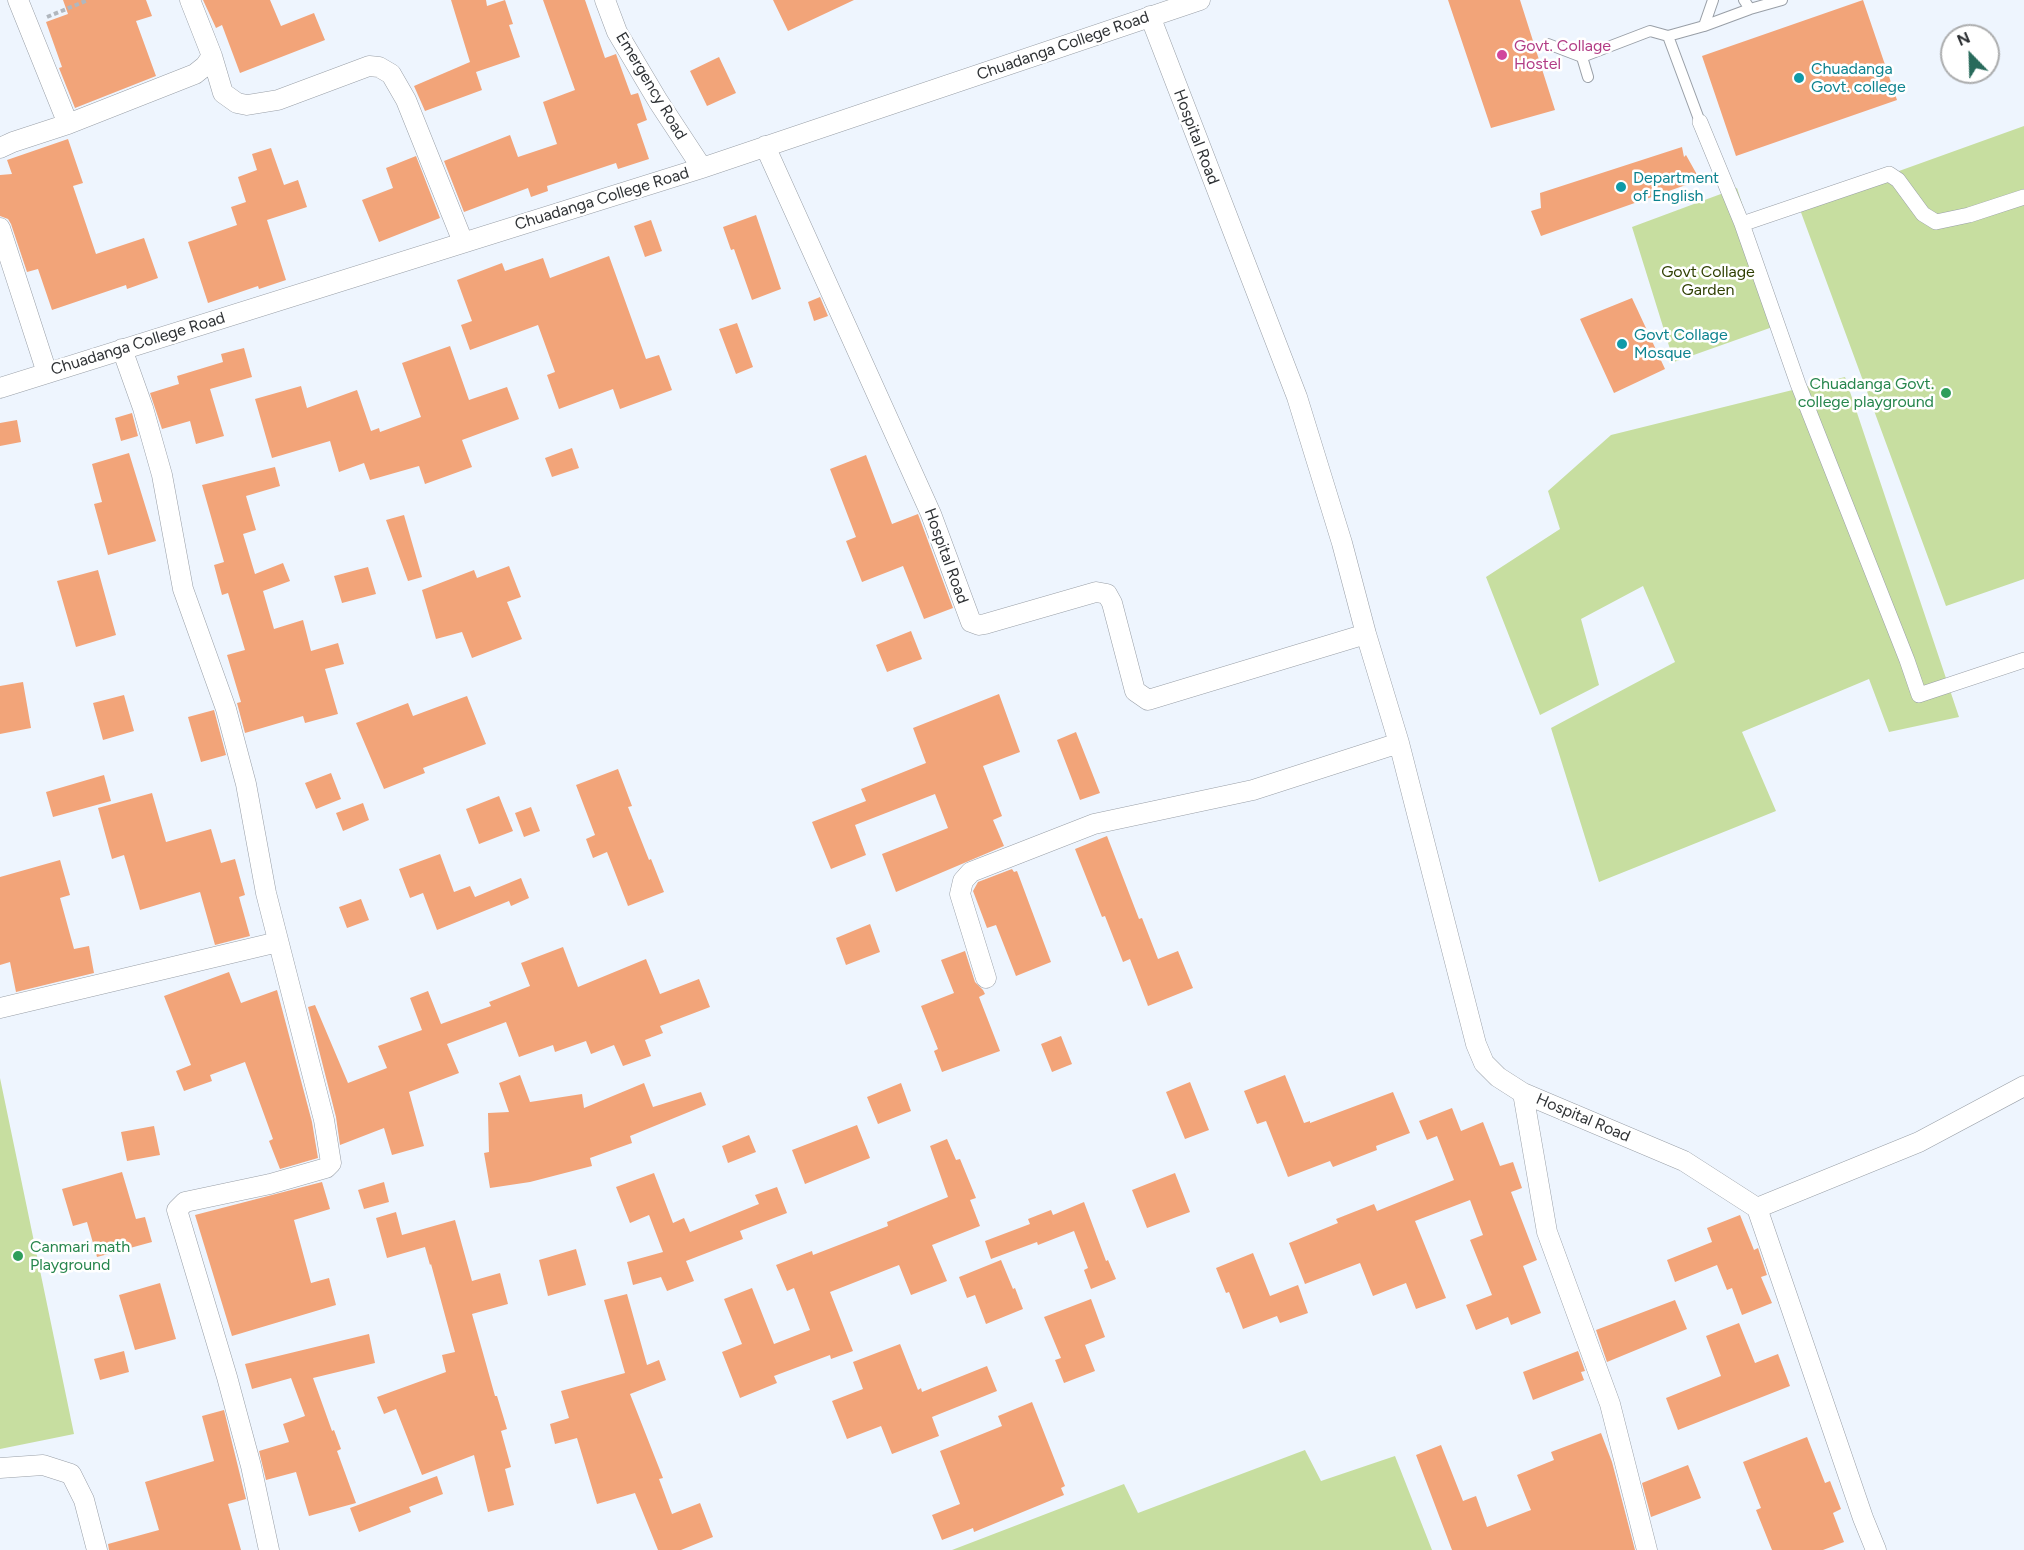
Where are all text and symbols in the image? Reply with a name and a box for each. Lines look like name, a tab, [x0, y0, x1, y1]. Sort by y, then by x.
street label: Chuadanga College Road	[974, 7, 1152, 85]
north arrow	[1940, 24, 2000, 84]
text: N	[1954, 28, 1973, 50]
street label: Emergency Road	[611, 29, 691, 143]
place label: Govt. Collage Hostel	[1514, 36, 1611, 74]
marker: Govt. Collage Hostel	[1495, 48, 1509, 62]
place label: Chuadanga Govt. college	[1811, 59, 1906, 97]
marker: Chuadanga Govt. college	[1792, 71, 1806, 85]
street label: Hospital Road	[1169, 87, 1223, 187]
street label: Chuadanga College Road	[513, 163, 691, 235]
place label: Department of English	[1633, 168, 1719, 206]
marker: Department of English	[1614, 180, 1628, 194]
park label: Govt Collage Garden	[1661, 262, 1755, 300]
street label: Chuadanga College Road	[49, 308, 227, 380]
place label: Govt Collage Mosque	[1634, 325, 1728, 363]
marker: Govt Collage Mosque	[1615, 337, 1629, 351]
place label: Chuadanga Govt. college playground	[1798, 374, 1934, 412]
marker: Chuadanga Govt. college playground	[1939, 386, 1953, 400]
street label: Hospital Road	[920, 506, 972, 606]
street label: Hospital Road	[1533, 1090, 1633, 1146]
place label: Canmari math Playground	[30, 1237, 130, 1275]
marker: Canmari math Playground	[11, 1249, 25, 1263]

